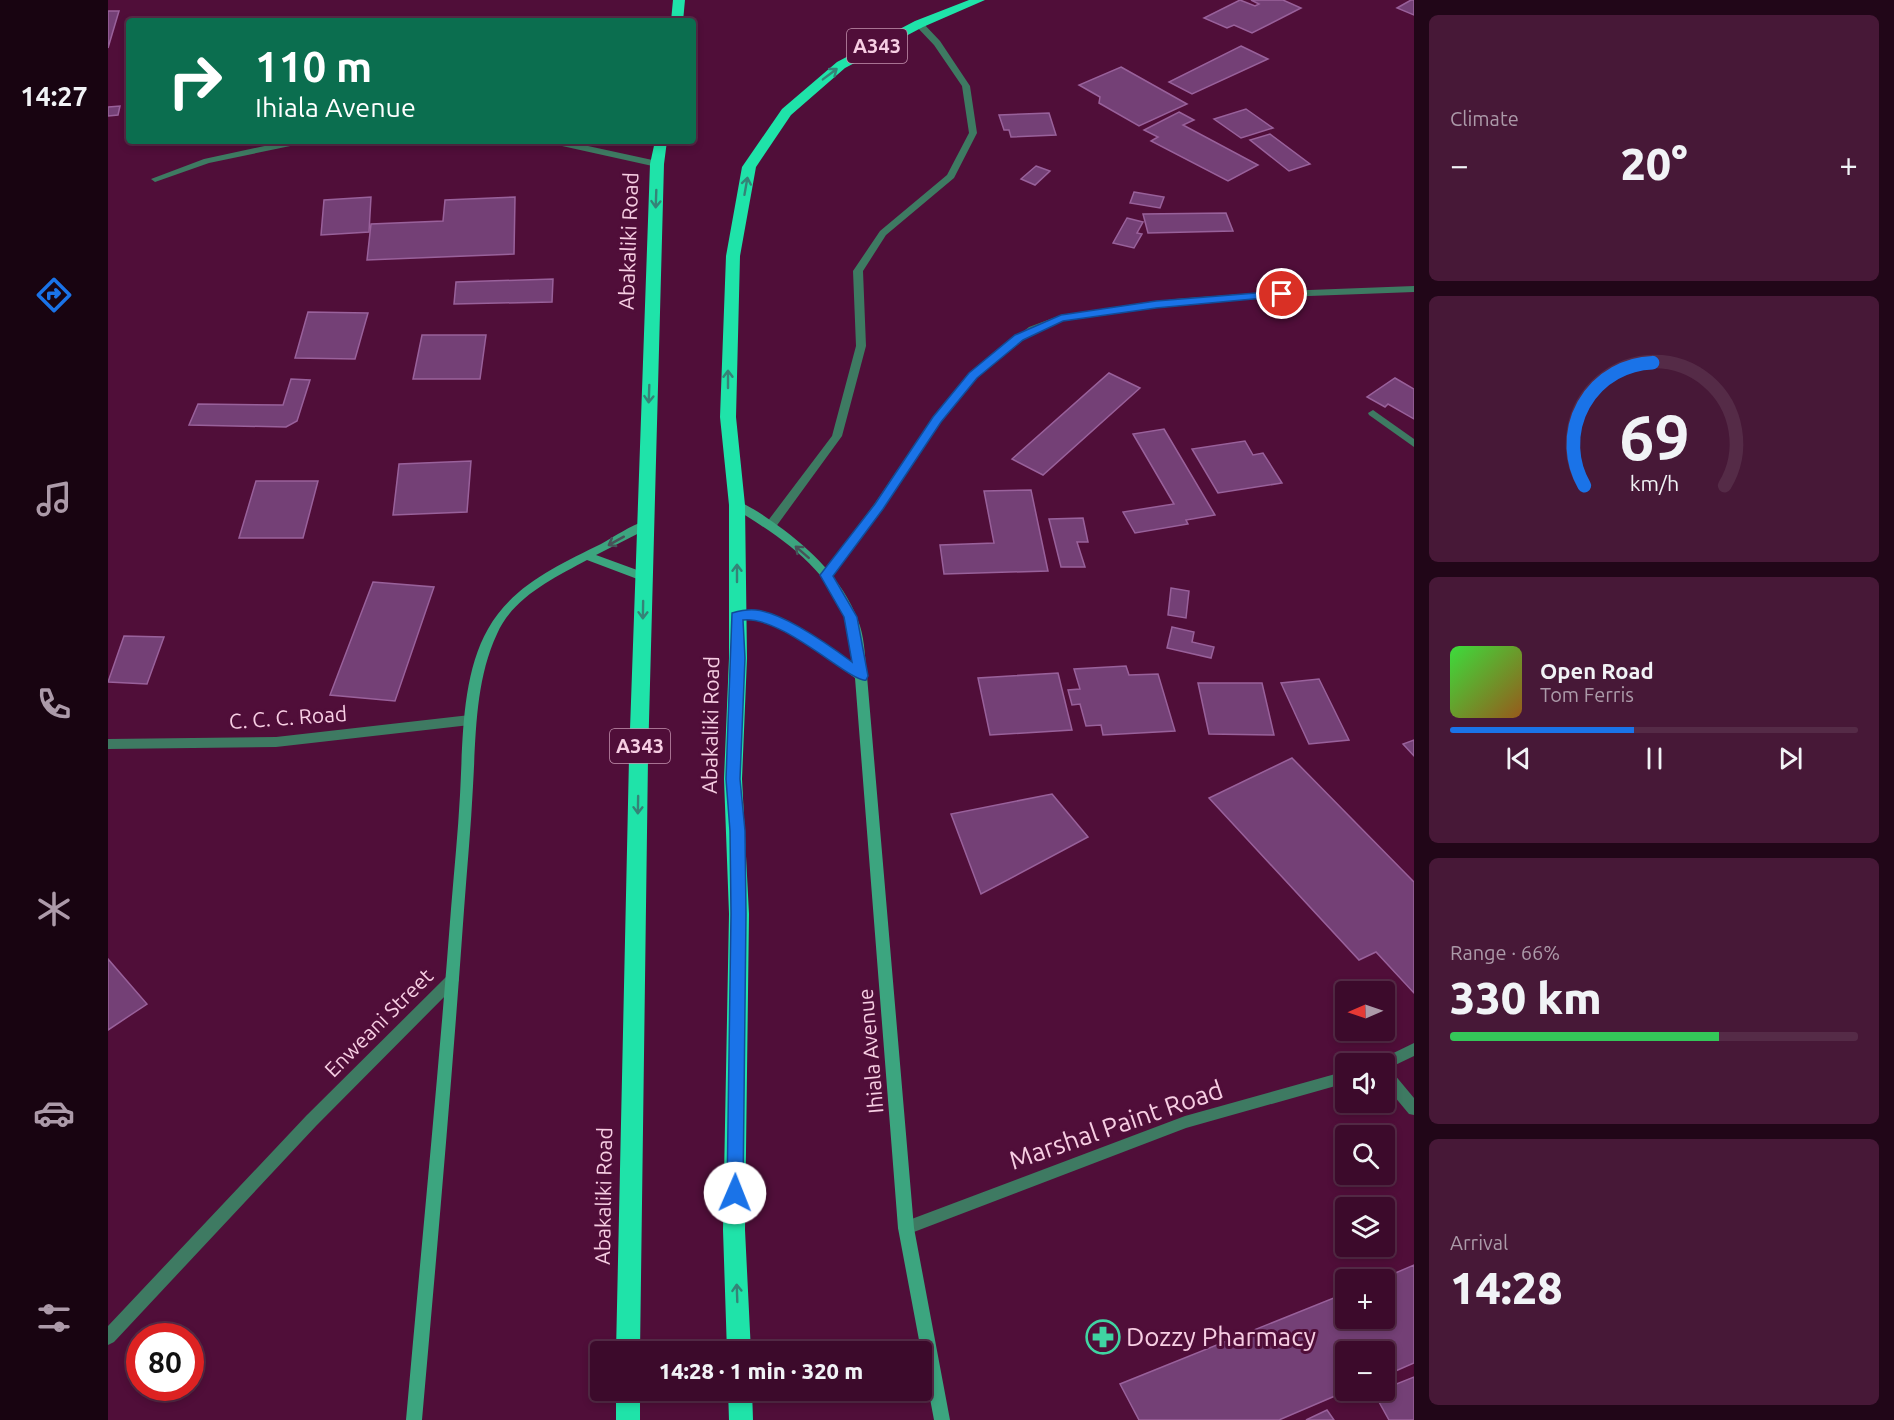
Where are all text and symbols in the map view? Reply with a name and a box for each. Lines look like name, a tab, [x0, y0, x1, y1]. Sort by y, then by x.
road number: A343	[847, 29, 907, 63]
icon: right	[156, 42, 234, 120]
text: 110 m	[255, 43, 372, 90]
one-way arrow	[821, 67, 837, 80]
text: 14:27	[20, 81, 88, 111]
text: Ihiala Avenue	[255, 92, 416, 122]
text: Climate	[1450, 107, 1519, 130]
text: 20°	[1620, 138, 1688, 189]
text: −	[1450, 146, 1469, 183]
text: +	[1839, 146, 1858, 183]
street label: Abakaliki Road	[614, 172, 642, 310]
one-way arrow	[741, 176, 752, 196]
one-way arrow	[650, 189, 662, 209]
pin	[1256, 268, 1307, 319]
icon: directions	[33, 274, 75, 316]
icon: arrive	[1265, 277, 1298, 310]
one-way arrow	[722, 369, 734, 389]
one-way arrow	[643, 384, 655, 404]
text: 69	[1619, 402, 1689, 472]
text: km/h	[1629, 471, 1679, 495]
icon: music	[33, 478, 75, 520]
one-way arrow	[608, 536, 626, 547]
one-way arrow	[795, 545, 810, 559]
one-way arrow	[731, 564, 743, 584]
one-way arrow	[637, 600, 649, 620]
street label: Abakaliki Road	[697, 656, 723, 794]
text: Open Road	[1540, 658, 1654, 683]
icon: phone	[33, 683, 75, 725]
text: Tom Ferris	[1540, 683, 1634, 706]
street label: C. C. C. Road	[228, 701, 348, 733]
road number: A343	[610, 729, 670, 763]
icon: previous	[1502, 742, 1535, 775]
icon: pause	[1638, 742, 1671, 775]
icon: next	[1774, 742, 1807, 775]
one-way arrow	[632, 794, 644, 814]
icon: climate	[33, 888, 75, 930]
text: Range · 66%	[1450, 941, 1560, 964]
street label: Enweani Street	[319, 963, 437, 1081]
text: 330 km	[1450, 972, 1602, 1023]
north arrow	[1335, 981, 1395, 1041]
map controls	[1335, 981, 1395, 1401]
street label: Ihiala Avenue	[853, 988, 887, 1114]
button: sound	[1335, 1053, 1395, 1113]
street label: Marshal Paint Road	[1005, 1074, 1226, 1175]
icon: car	[33, 1092, 75, 1134]
button: search	[1335, 1125, 1395, 1185]
street label: Abakaliki Road	[590, 1127, 616, 1265]
position arrow	[703, 1161, 767, 1225]
button: layers	[1335, 1197, 1395, 1257]
text: Arrival	[1450, 1231, 1508, 1254]
text: 14:28	[1450, 1262, 1563, 1313]
button: +	[1335, 1269, 1395, 1329]
one-way arrow	[731, 1284, 742, 1304]
icon: filters	[33, 1297, 75, 1339]
pharmacy icon: Dozzy Pharmacy	[1085, 1319, 1121, 1355]
place label: Dozzy Pharmacy	[1126, 1322, 1316, 1351]
speed limit sign: 80	[126, 1323, 204, 1401]
button: −	[1335, 1341, 1395, 1401]
text: 14:28 · 1 min · 320 m	[659, 1358, 863, 1383]

